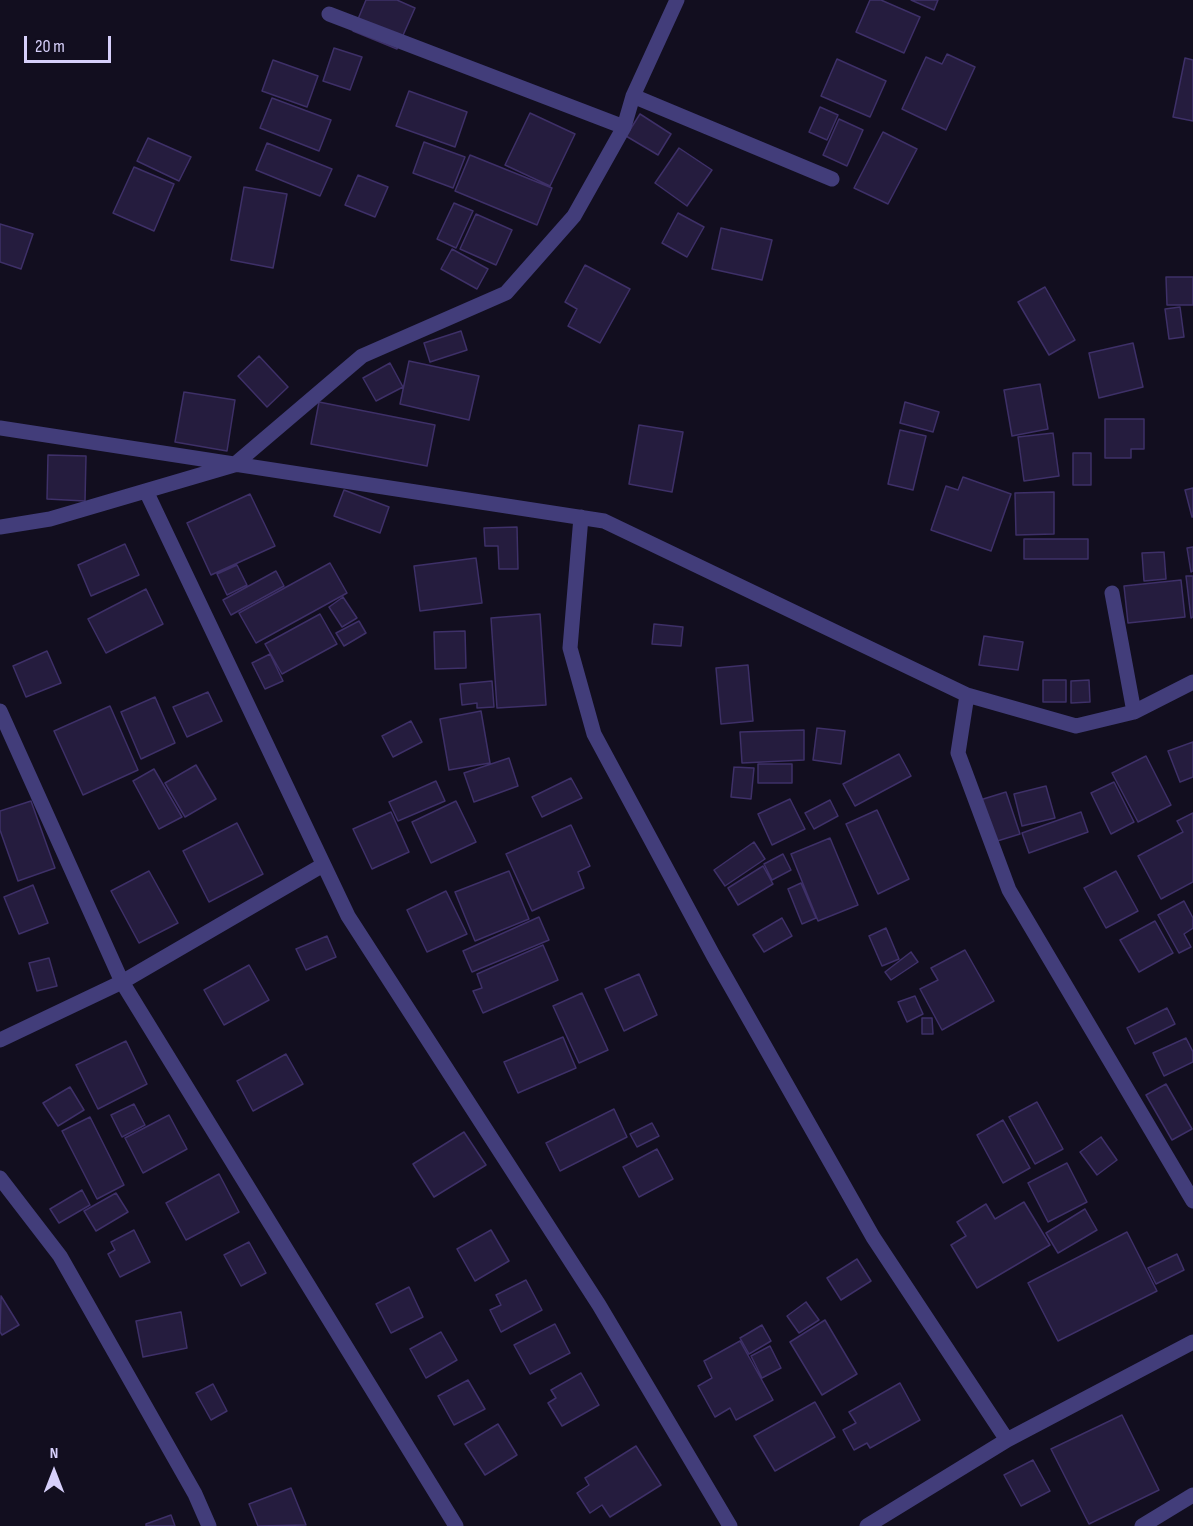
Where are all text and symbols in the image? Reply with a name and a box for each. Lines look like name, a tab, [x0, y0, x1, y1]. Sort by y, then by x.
scale bar	[27, 24, 114, 62]
text: 20 m	[35, 36, 65, 57]
north arrow	[24, 1442, 84, 1502]
text: N	[50, 1444, 58, 1463]

